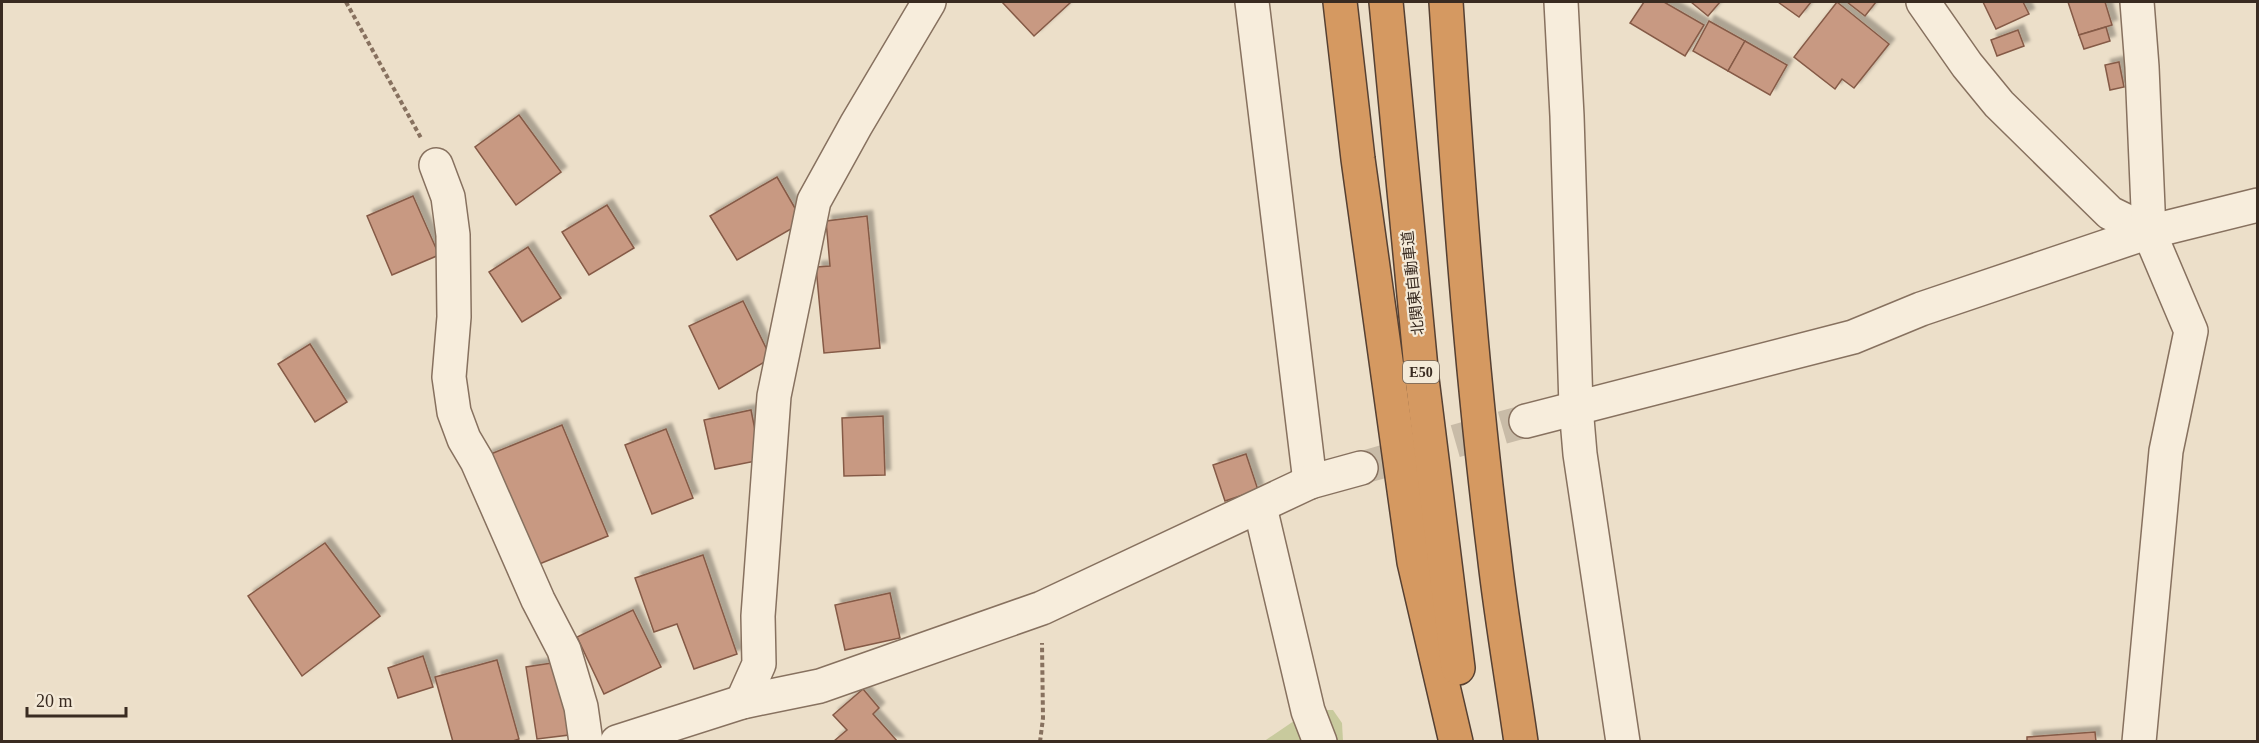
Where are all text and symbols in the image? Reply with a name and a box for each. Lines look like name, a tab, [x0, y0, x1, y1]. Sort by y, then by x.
street label: 北関東自動車道	[1399, 230, 1426, 336]
road number: E50	[1403, 361, 1439, 383]
scale bar	[27, 680, 126, 718]
text: 20 m	[36, 691, 73, 711]

